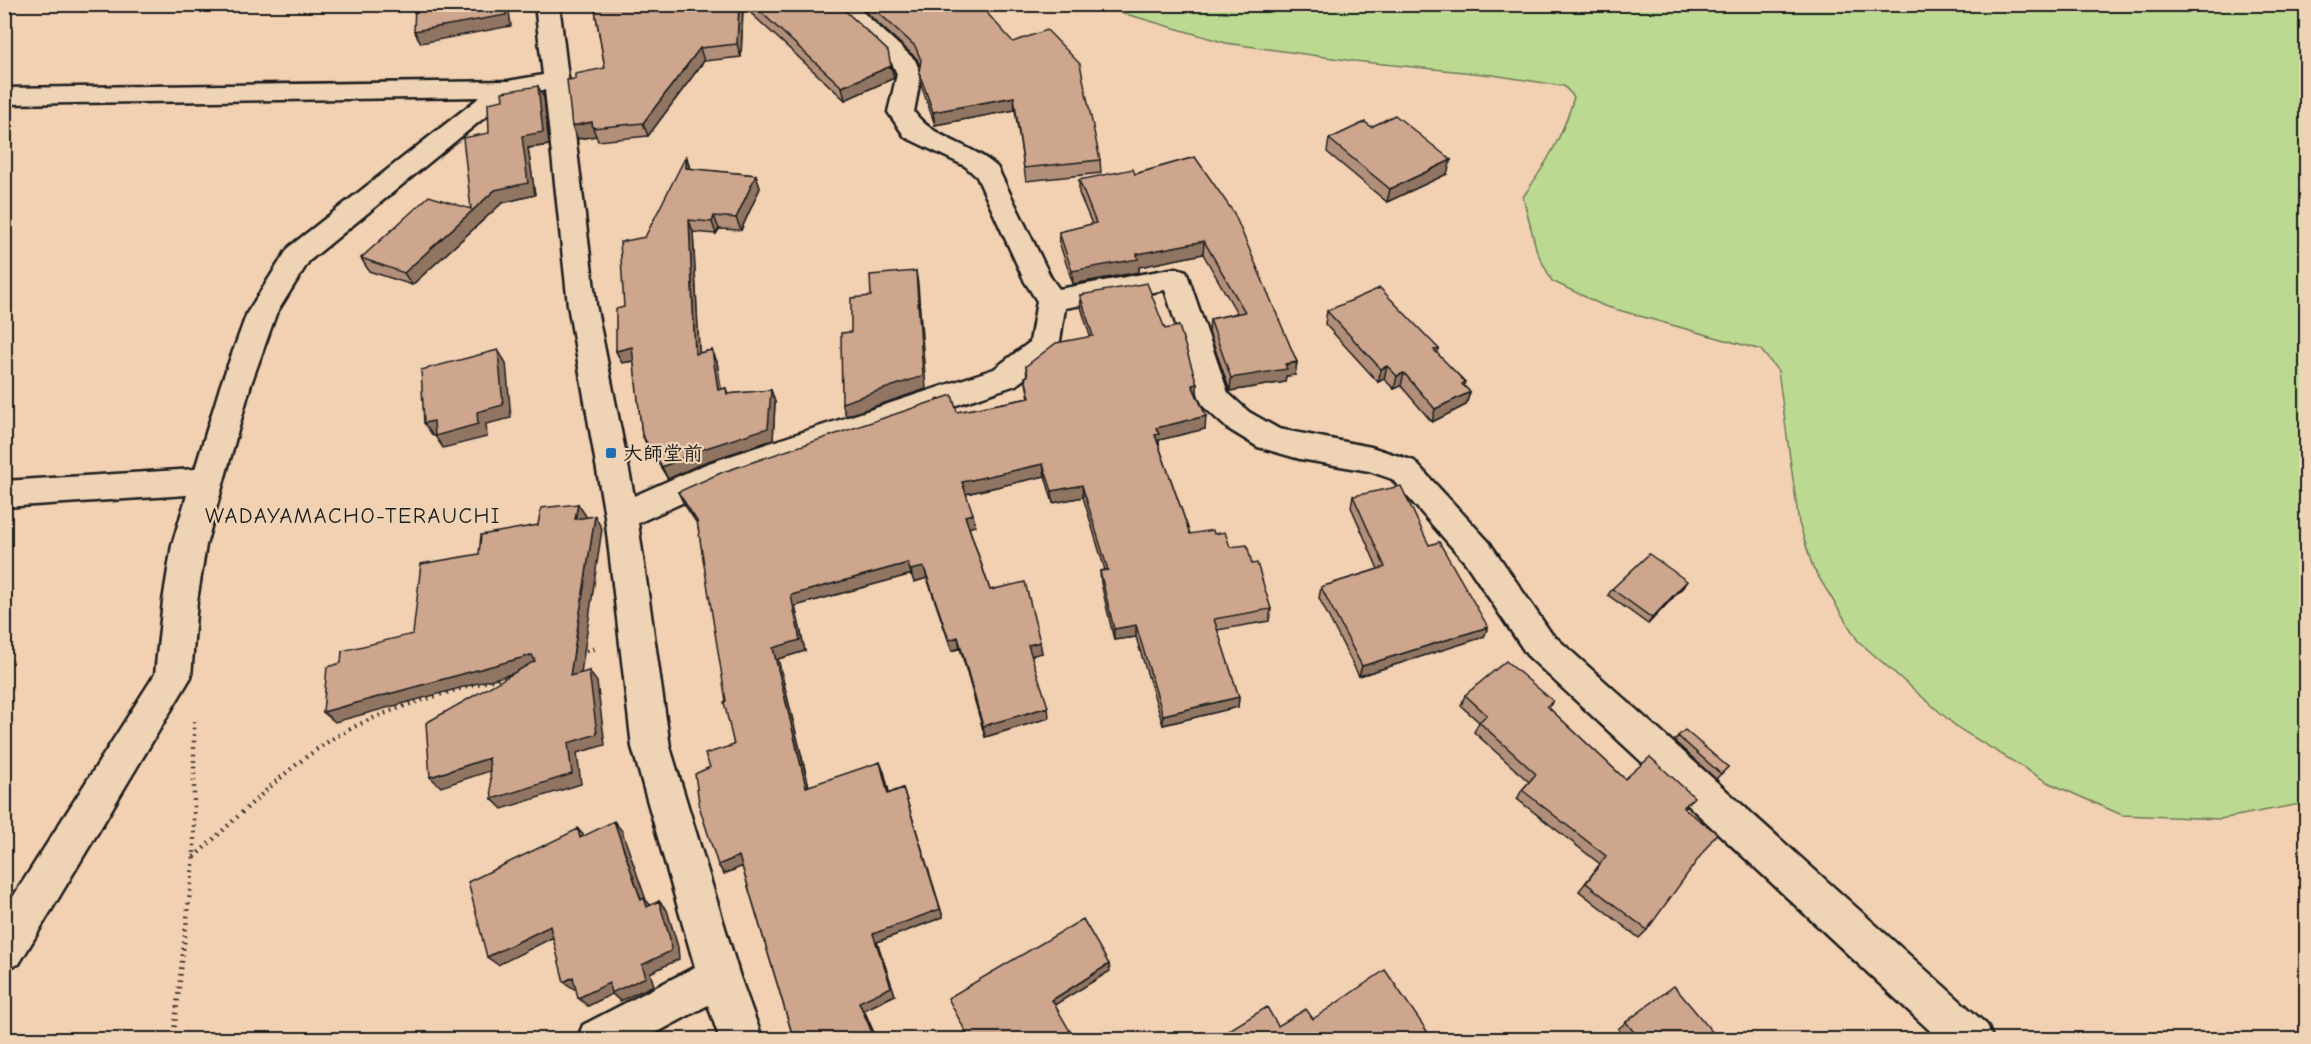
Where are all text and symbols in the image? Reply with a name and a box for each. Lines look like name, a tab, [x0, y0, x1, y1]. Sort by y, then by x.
place label: 大師堂前	[623, 442, 703, 465]
marker: 大師堂前	[604, 446, 618, 460]
district label: WADAYAMACHO-TERAUCHI	[205, 503, 501, 529]

